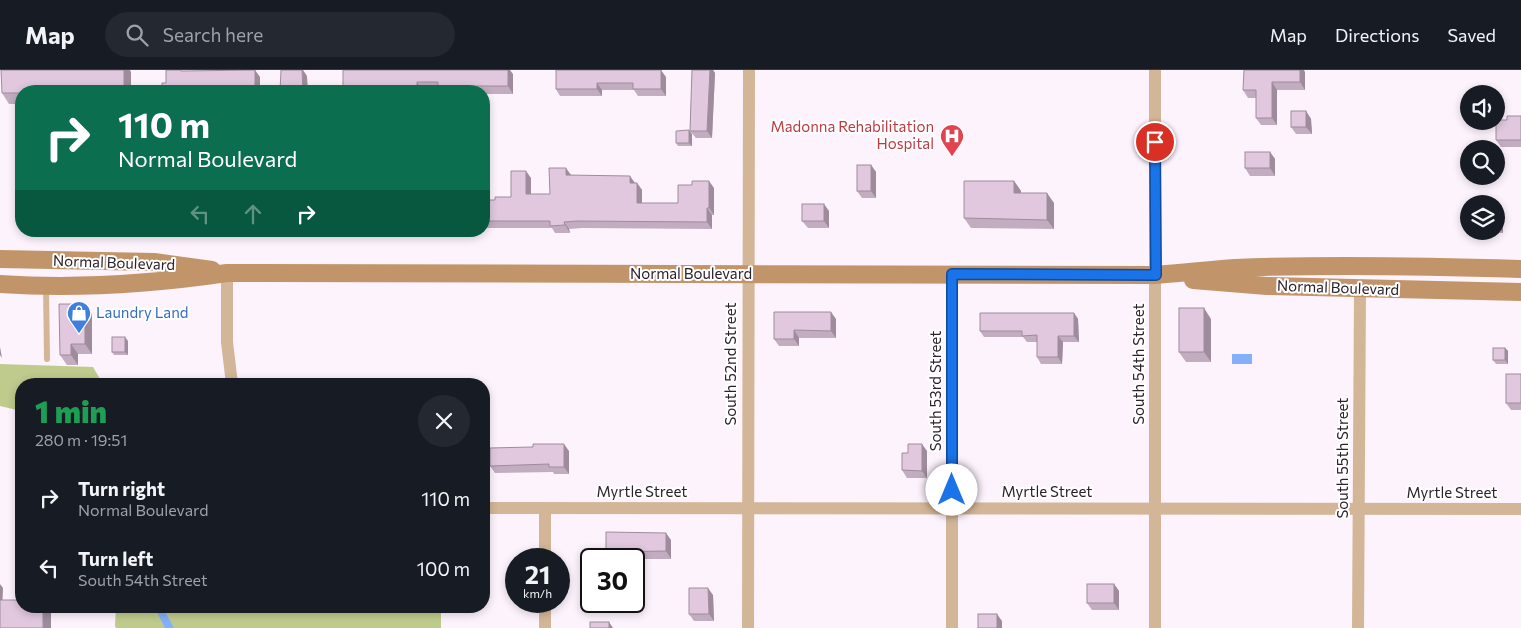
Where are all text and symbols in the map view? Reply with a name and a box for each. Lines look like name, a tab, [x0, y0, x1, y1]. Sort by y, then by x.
search box	[105, 12, 455, 57]
text: Map	[25, 20, 75, 49]
icon: search	[123, 21, 151, 49]
text: Search here	[163, 23, 263, 46]
text: Map	[1270, 24, 1307, 46]
text: Directions	[1335, 24, 1419, 46]
text: Saved	[1447, 24, 1496, 46]
map controls	[1460, 85, 1505, 240]
button: sound	[1460, 85, 1505, 130]
text: 110 m	[118, 102, 210, 145]
icon: right	[35, 105, 100, 170]
place label: Madonna Rehabilitation Hospital	[771, 117, 934, 152]
pin	[1134, 121, 1176, 163]
hospital icon: Madonna Rehabilitation Hospital	[939, 123, 965, 157]
icon: arrive	[1141, 128, 1169, 156]
button: search	[1460, 140, 1505, 185]
text: Normal Boulevard	[118, 145, 297, 172]
button: layers	[1460, 195, 1505, 240]
icon: left	[186, 200, 214, 228]
icon: ahead	[239, 200, 267, 228]
icon: right	[292, 200, 320, 228]
street label: Normal Boulevard	[53, 251, 175, 273]
street label: Normal Boulevard	[630, 264, 752, 282]
street label: Normal Boulevard	[1277, 276, 1399, 298]
shop icon: Laundry Land	[66, 300, 92, 334]
street label: South 52nd Street	[721, 302, 739, 426]
place label: Laundry Land	[96, 303, 188, 321]
street label: South 54th Street	[1129, 303, 1147, 425]
street label: South 53rd Street	[926, 331, 944, 451]
text: 1 min	[35, 392, 107, 429]
button: close	[418, 395, 470, 447]
street label: South 55th Street	[1333, 397, 1351, 519]
text: 280 m · 19:51	[35, 430, 127, 449]
position arrow	[925, 463, 977, 515]
text: Turn right	[78, 477, 165, 500]
street label: Myrtle Street	[597, 482, 687, 500]
street label: Myrtle Street	[1002, 482, 1092, 500]
street label: Myrtle Street	[1407, 483, 1497, 501]
icon: right	[35, 484, 63, 512]
text: 110 m	[421, 487, 470, 510]
text: Normal Boulevard	[78, 500, 208, 519]
text: Turn left	[78, 547, 153, 570]
speed limit sign: 30	[580, 548, 645, 613]
icon: left	[35, 554, 63, 582]
text: 100 m	[417, 557, 470, 580]
text: 21	[525, 559, 550, 589]
text: South 54th Street	[78, 570, 207, 589]
text: km/h	[523, 586, 552, 600]

